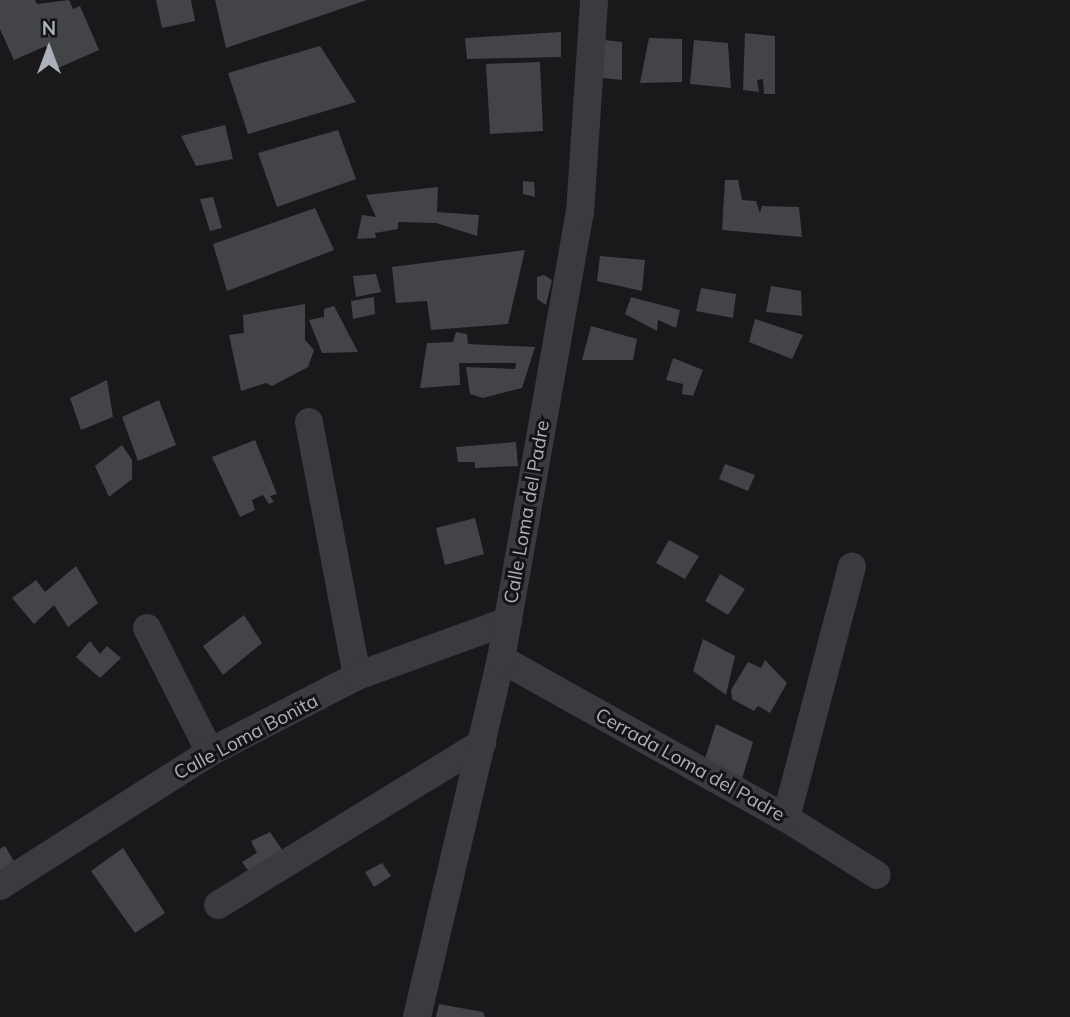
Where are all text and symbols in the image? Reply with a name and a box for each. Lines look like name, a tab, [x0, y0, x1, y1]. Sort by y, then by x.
north arrow	[14, 14, 84, 84]
text: N	[42, 16, 56, 40]
street label: Calle Loma del Padre	[500, 419, 554, 605]
street label: Calle Loma Bonita	[170, 689, 322, 785]
street label: Cerrada Loma del Padre	[591, 703, 789, 827]

